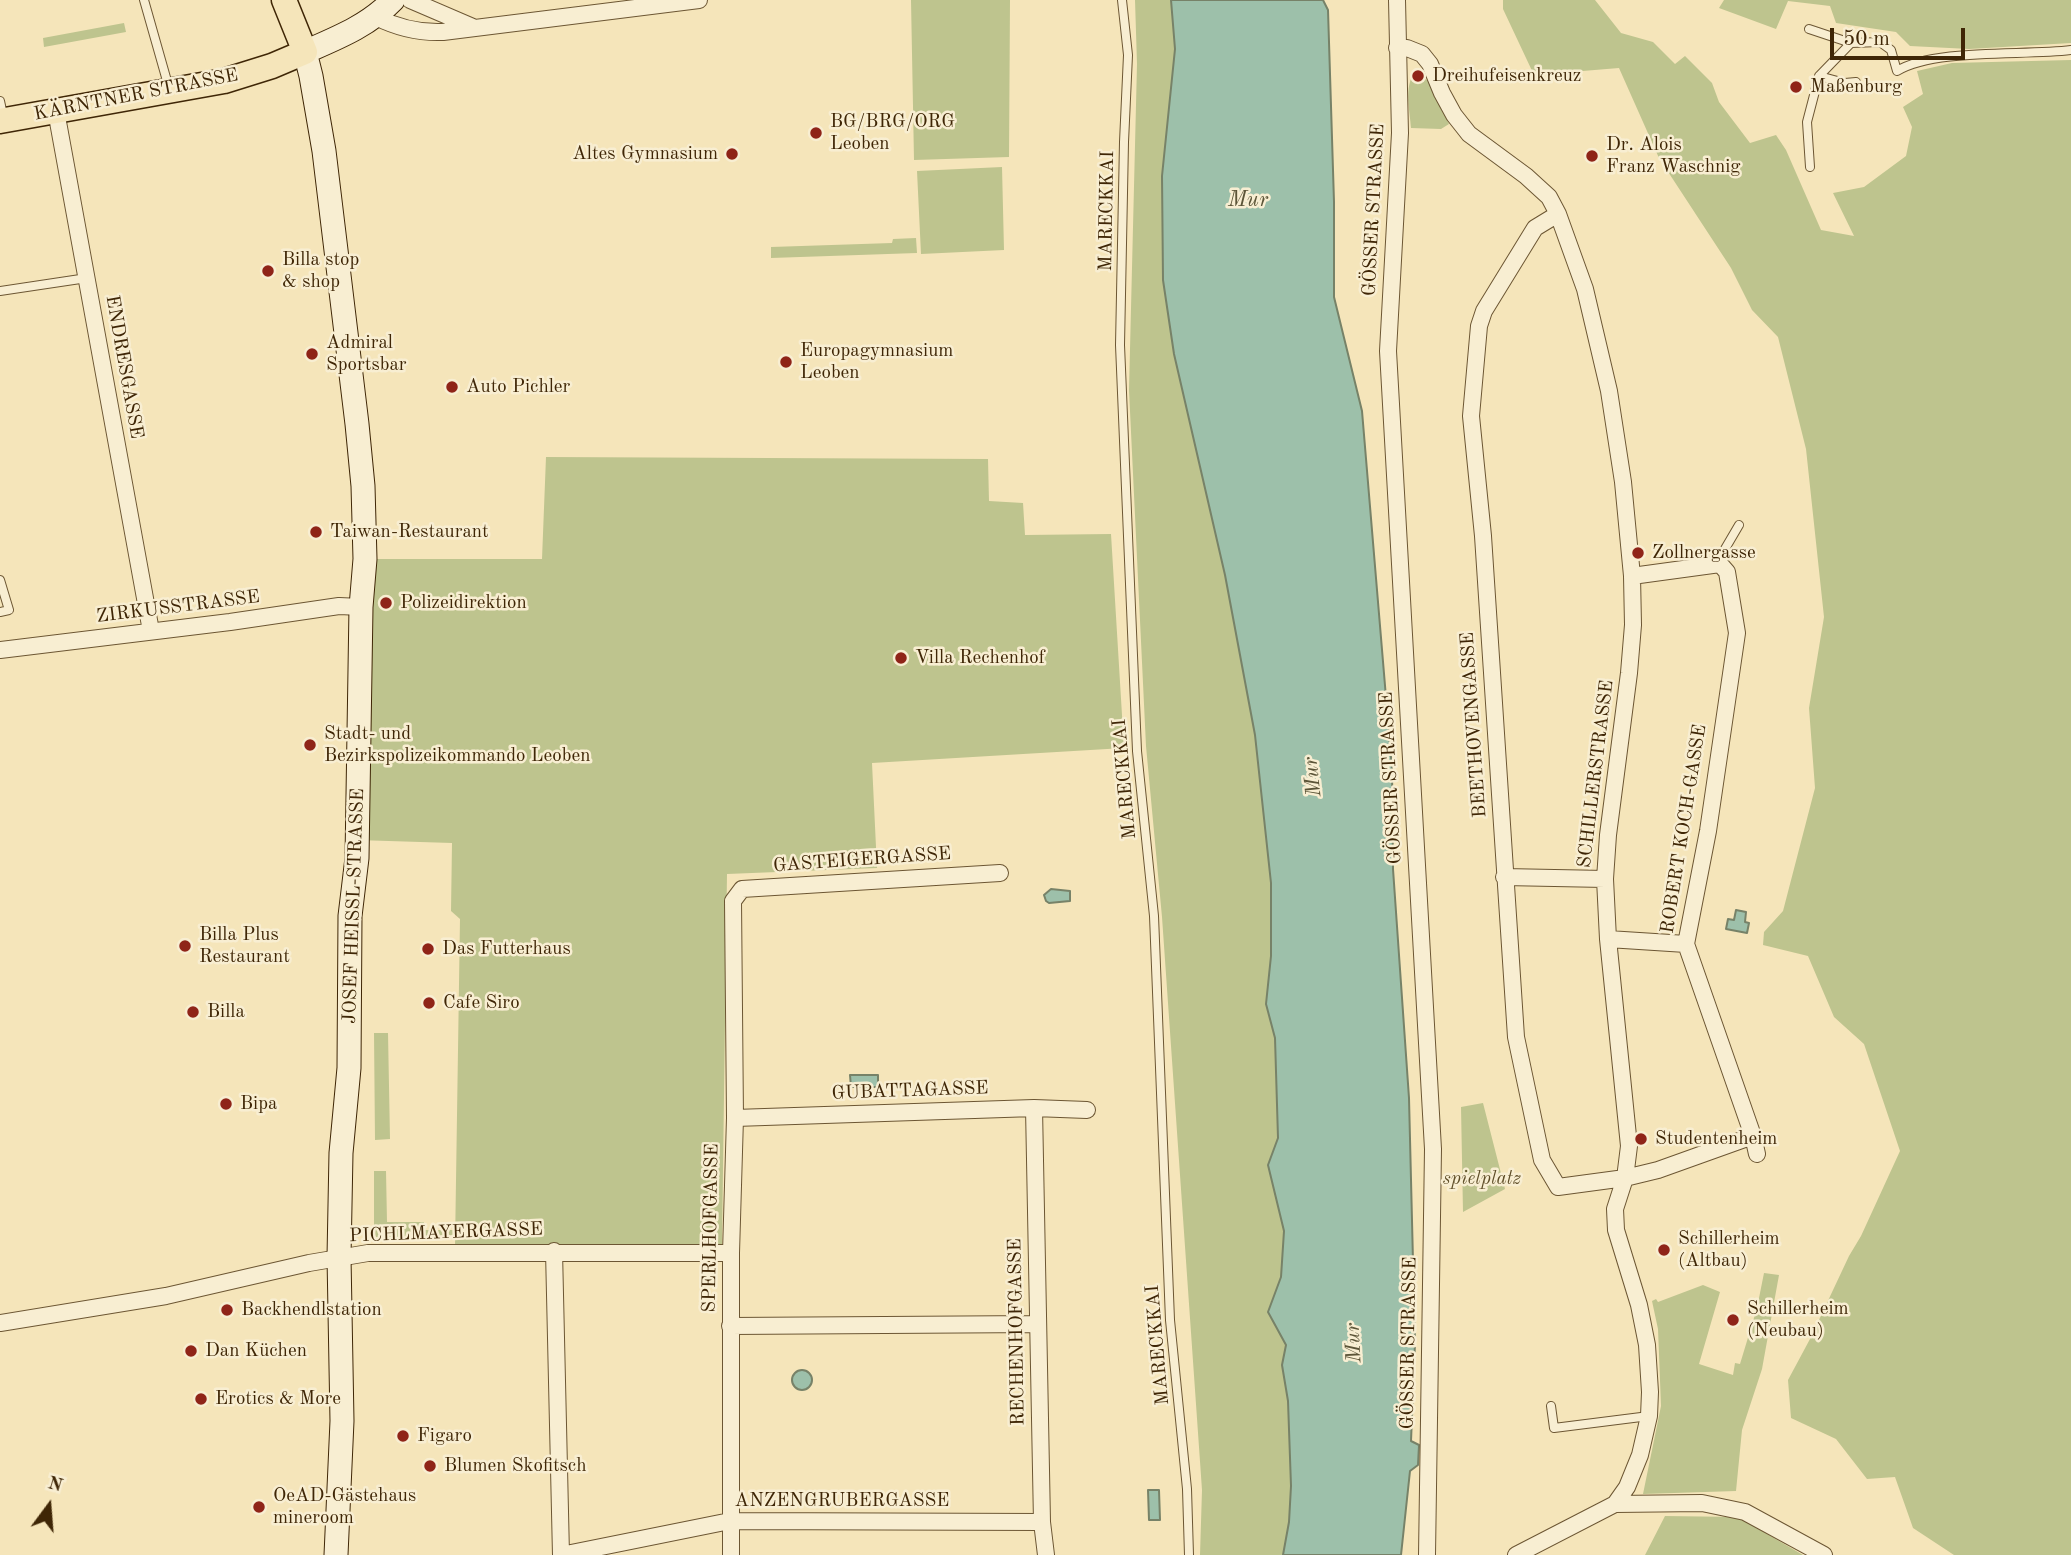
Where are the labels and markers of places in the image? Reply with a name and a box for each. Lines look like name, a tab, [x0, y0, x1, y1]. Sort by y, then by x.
place label: Dreihufeisenkreuz	[1432, 65, 1581, 87]
marker: Dreihufeisenkreuz	[1410, 68, 1426, 84]
place label: Maßenburg	[1810, 76, 1902, 98]
marker: Maßenburg	[1788, 79, 1804, 95]
place label: BG/BRG/ORG Leoben	[830, 111, 955, 155]
marker: BG/BRG/ORG Leoben	[808, 125, 824, 141]
place label: Dr. Alois Franz Waschnig	[1606, 134, 1741, 178]
place label: Altes Gymnasium	[572, 143, 718, 165]
marker: Altes Gymnasium	[724, 146, 740, 162]
marker: Dr. Alois Franz Waschnig	[1584, 148, 1600, 164]
place label: Billa stop & shop	[282, 249, 359, 293]
marker: Billa stop & shop	[260, 263, 276, 279]
place label: Admiral Sportsbar	[326, 332, 407, 376]
place label: Europagymnasium Leoben	[800, 340, 953, 384]
marker: Admiral Sportsbar	[304, 346, 320, 362]
marker: Europagymnasium Leoben	[778, 354, 794, 370]
place label: Auto Pichler	[466, 376, 570, 398]
marker: Auto Pichler	[444, 379, 460, 395]
place label: Taiwan-Restaurant	[330, 521, 489, 543]
marker: Taiwan-Restaurant	[308, 524, 324, 540]
place label: Zollnergasse	[1652, 542, 1756, 564]
marker: Zollnergasse	[1630, 545, 1646, 561]
place label: Polizeidirektion	[400, 592, 527, 614]
marker: Polizeidirektion	[378, 595, 394, 611]
place label: Villa Rechenhof	[915, 647, 1045, 669]
marker: Villa Rechenhof	[893, 650, 909, 666]
place label: Stadt- und Bezirkspolizeikommando Leoben	[324, 723, 590, 767]
marker: Stadt- und Bezirkspolizeikommando Leoben	[302, 737, 318, 753]
place label: Billa Plus Restaurant	[199, 924, 290, 968]
marker: Billa Plus Restaurant	[177, 938, 193, 954]
place label: Das Futterhaus	[442, 938, 571, 960]
marker: Das Futterhaus	[420, 941, 436, 957]
place label: Cafe Siro	[443, 992, 520, 1014]
marker: Cafe Siro	[421, 995, 437, 1011]
place label: Billa	[207, 1001, 245, 1023]
marker: Billa	[185, 1004, 201, 1020]
place label: Bipa	[240, 1093, 277, 1115]
marker: Bipa	[218, 1096, 234, 1112]
place label: Studentenheim	[1655, 1128, 1777, 1150]
marker: Studentenheim	[1633, 1131, 1649, 1147]
place label: Schillerheim (Altbau)	[1678, 1228, 1780, 1272]
marker: Schillerheim (Altbau)	[1656, 1242, 1672, 1258]
place label: Schillerheim (Neubau)	[1747, 1298, 1849, 1342]
place label: Backhendlstation	[241, 1299, 382, 1321]
marker: Backhendlstation	[219, 1302, 235, 1318]
marker: Schillerheim (Neubau)	[1725, 1312, 1741, 1328]
place label: Dan Küchen	[205, 1340, 307, 1362]
marker: Dan Küchen	[183, 1343, 199, 1359]
place label: Erotics & More	[215, 1388, 341, 1410]
marker: Erotics & More	[193, 1391, 209, 1407]
place label: Figaro	[417, 1425, 472, 1447]
marker: Figaro	[395, 1428, 411, 1444]
place label: Blumen Skofitsch	[444, 1455, 586, 1477]
marker: Blumen Skofitsch	[422, 1458, 438, 1474]
place label: OeAD-Gästehaus mineroom	[273, 1485, 416, 1529]
marker: OeAD-Gästehaus mineroom	[251, 1499, 267, 1515]

